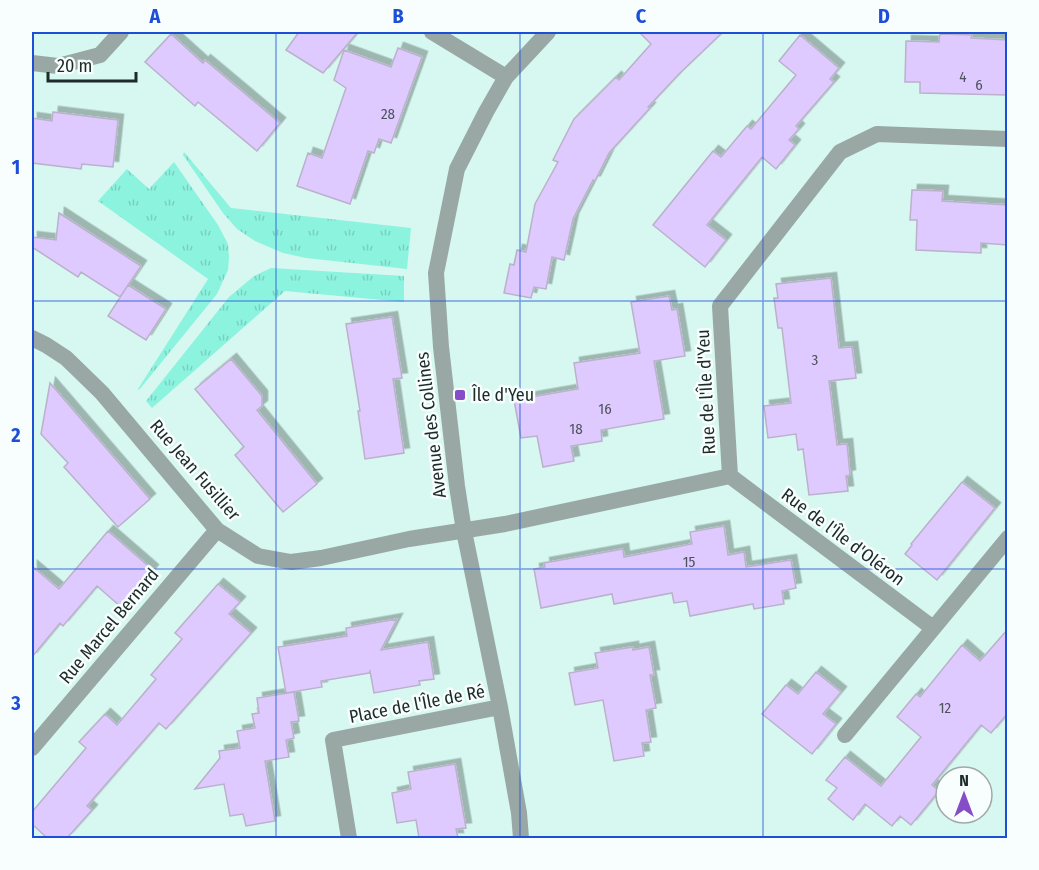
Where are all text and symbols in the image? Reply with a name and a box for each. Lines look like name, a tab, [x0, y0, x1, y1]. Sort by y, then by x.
text: A	[149, 4, 162, 28]
text: B	[392, 4, 404, 28]
text: C	[636, 4, 647, 28]
text: D	[878, 4, 890, 28]
scale bar	[48, 45, 136, 83]
text: 20 m	[57, 55, 92, 77]
house number: 4	[959, 68, 967, 86]
house number: 6	[975, 76, 983, 94]
house number: 28	[381, 105, 395, 123]
text: 1	[12, 155, 20, 179]
street label: Rue de l'Île d'Yeu	[692, 329, 720, 455]
street label: Avenue des Collines	[411, 350, 451, 499]
house number: 3	[812, 351, 819, 369]
place label: Île d'Yeu	[471, 384, 534, 406]
marker: Île d'Yeu	[453, 388, 467, 402]
house number: 16	[598, 400, 612, 418]
street label: Rue Jean Fusillier	[145, 415, 245, 526]
house number: 18	[569, 420, 583, 438]
text: 2	[10, 423, 21, 447]
street label: Rue de l'Île d'Oléron	[777, 483, 909, 591]
house number: 15	[683, 553, 695, 571]
street label: Rue Marcel Bernard	[54, 564, 164, 688]
street label: Place de l'Île de Ré	[347, 680, 487, 728]
text: 3	[10, 691, 21, 715]
house number: 12	[939, 699, 952, 717]
north arrow	[934, 765, 994, 825]
text: N	[959, 771, 969, 790]

